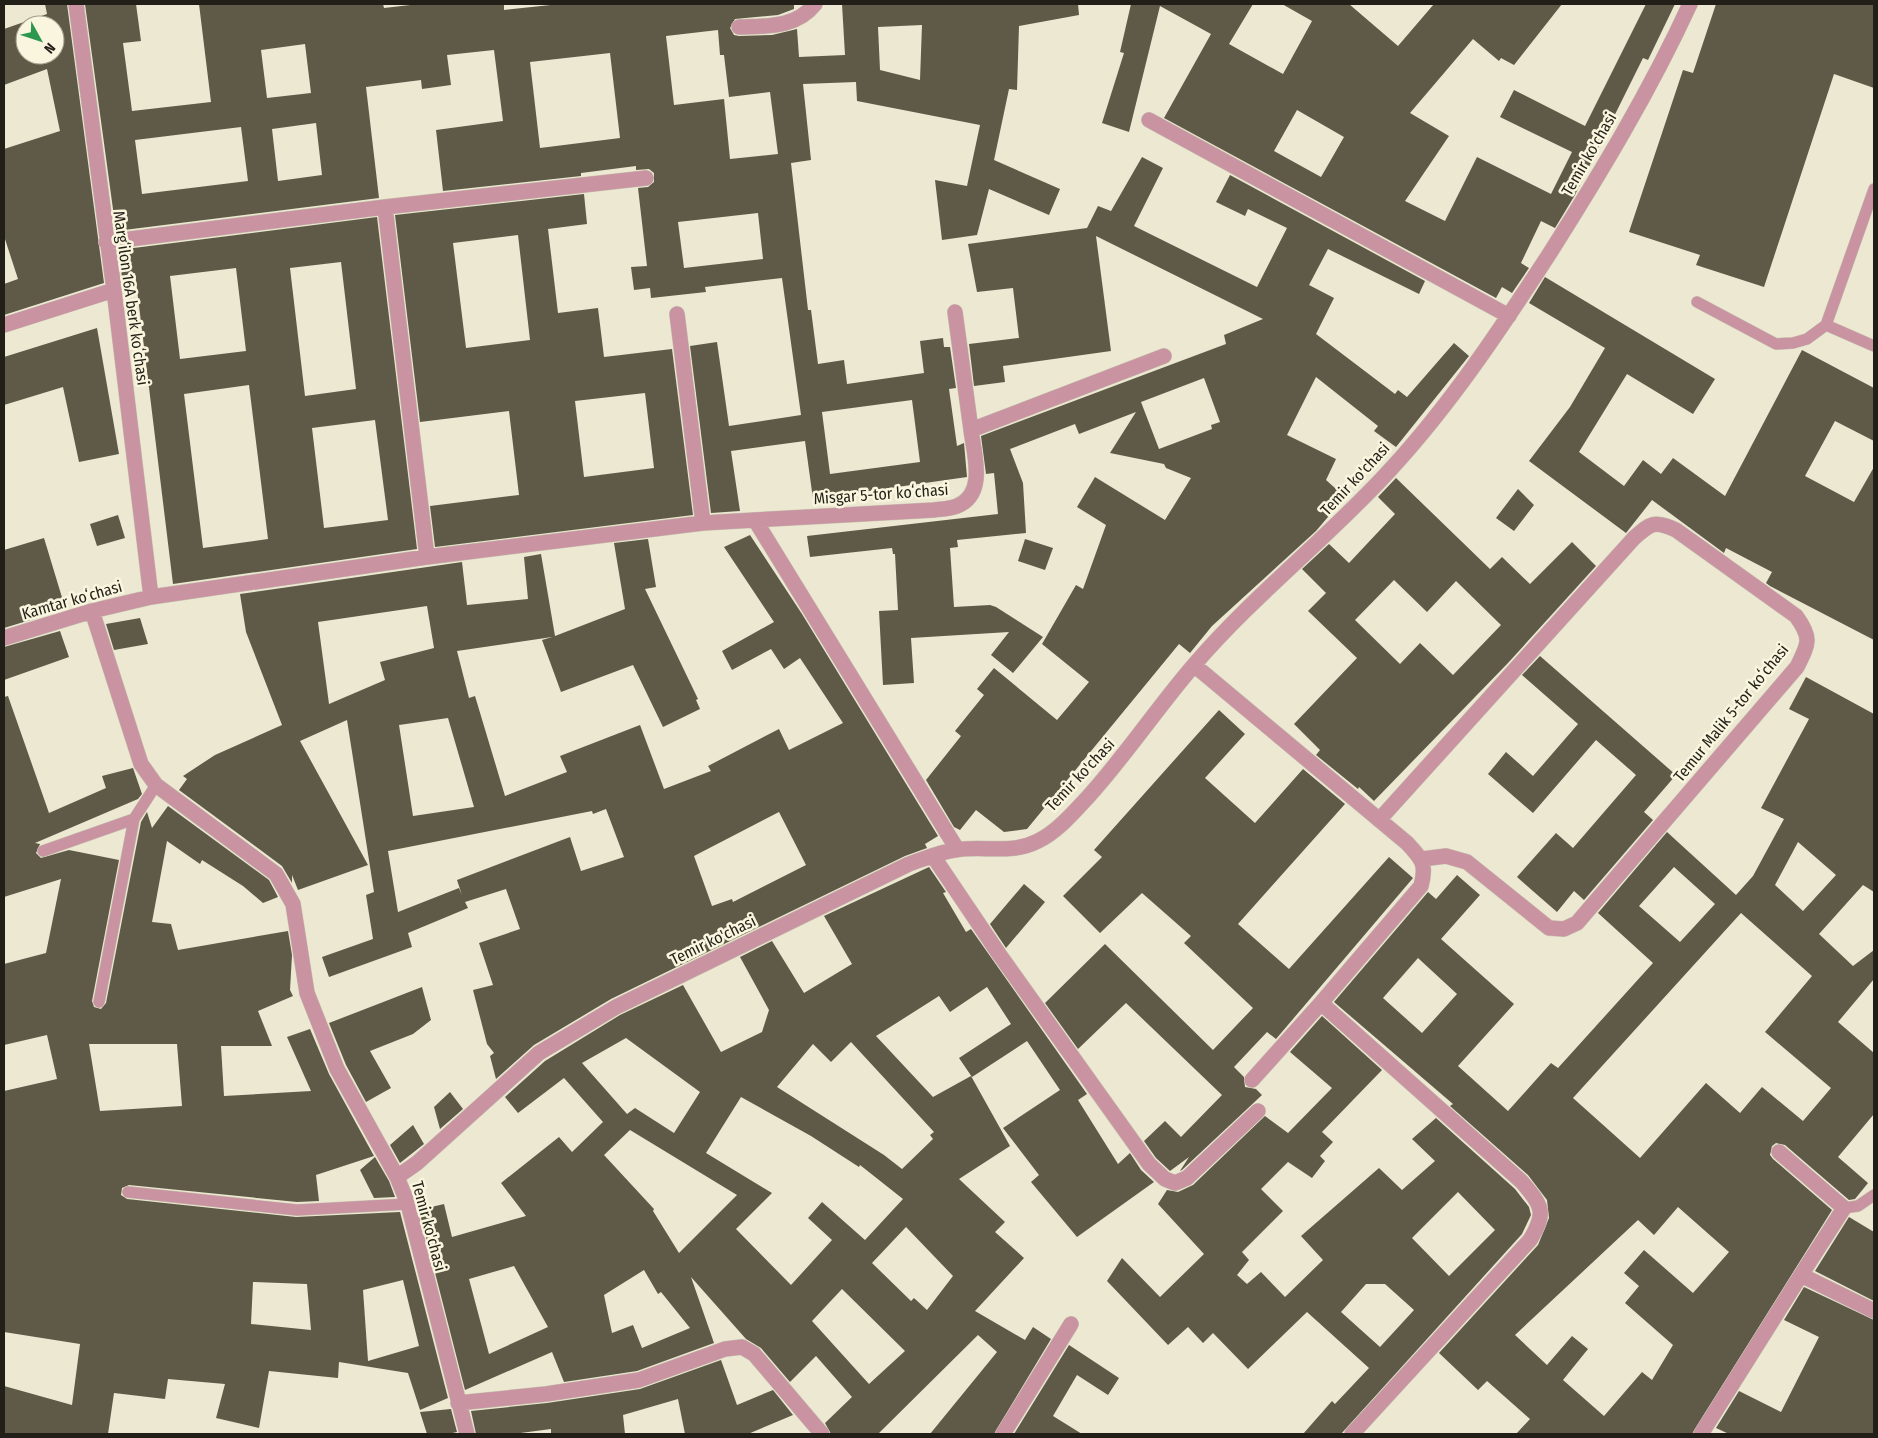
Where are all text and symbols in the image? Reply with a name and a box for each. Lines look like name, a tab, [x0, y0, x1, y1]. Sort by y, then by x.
north arrow	[15, 15, 65, 65]
text: N	[40, 39, 59, 57]
street label: Temir ko'chasi	[1558, 109, 1620, 199]
street label: Margʻilon 16А berk koʻchasi	[109, 210, 153, 386]
street label: Temir ko'chasi	[1316, 439, 1394, 519]
street label: Misgar 5-tor koʻchasi	[813, 480, 949, 508]
street label: Kamtar koʻchasi	[20, 577, 124, 623]
street label: Temur Malik 5-tor koʻchasi	[1670, 640, 1792, 786]
street label: Temir ko'chasi	[1041, 735, 1119, 815]
street label: Temir ko'chasi	[667, 911, 759, 969]
street label: Temir ko'chasi	[408, 1179, 450, 1273]

